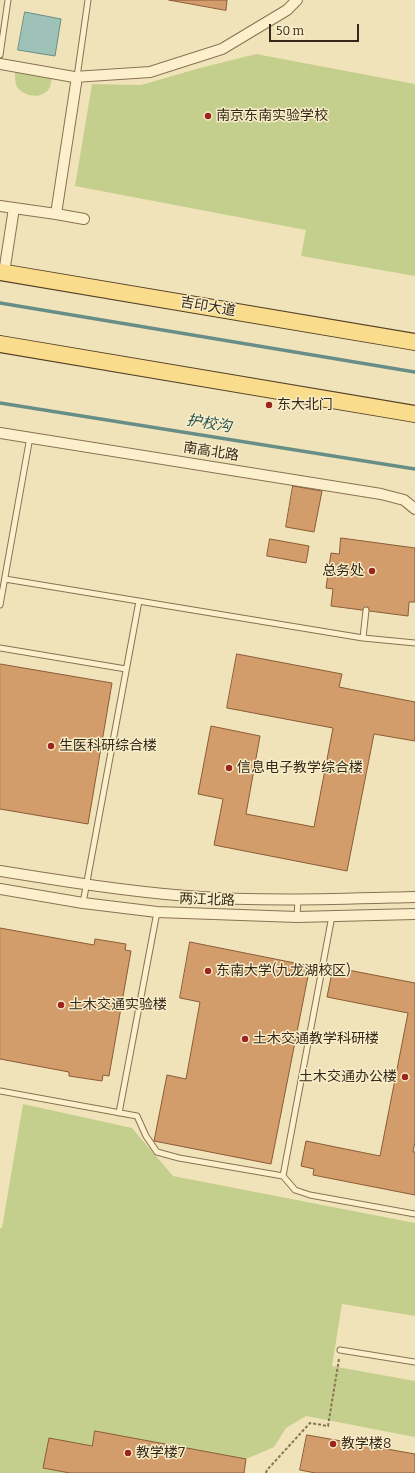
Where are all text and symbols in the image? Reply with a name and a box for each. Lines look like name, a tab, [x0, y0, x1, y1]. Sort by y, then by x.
scale bar	[271, 16, 361, 42]
text: 50 m	[276, 24, 304, 38]
place label: 南京东南实验学校	[216, 108, 328, 124]
marker: 南京东南实验学校	[203, 111, 213, 121]
street label: 吉印大道	[179, 294, 237, 320]
place label: 东大北门	[277, 397, 333, 413]
marker: 东大北门	[264, 400, 274, 410]
water label: 护校沟	[185, 412, 233, 436]
street label: 南高北路	[182, 439, 240, 465]
place label: 总务处	[322, 563, 364, 579]
marker: 总务处	[367, 566, 377, 576]
place label: 生医科研综合楼	[59, 738, 157, 754]
marker: 生医科研综合楼	[46, 741, 56, 751]
place label: 信息电子教学综合楼	[237, 760, 363, 776]
marker: 信息电子教学综合楼	[224, 763, 234, 773]
street label: 两江北路	[179, 891, 235, 909]
place label: 东南大学(九龙湖校区)	[216, 963, 351, 979]
marker: 东南大学(九龙湖校区)	[203, 966, 213, 976]
place label: 土木交通实验楼	[69, 997, 167, 1013]
marker: 土木交通实验楼	[56, 1000, 66, 1010]
place label: 土木交通教学科研楼	[253, 1031, 379, 1047]
marker: 土木交通教学科研楼	[240, 1034, 250, 1044]
place label: 土木交通办公楼	[299, 1069, 397, 1085]
marker: 土木交通办公楼	[400, 1072, 410, 1082]
place label: 教学楼8	[341, 1436, 391, 1452]
marker: 教学楼8	[328, 1439, 338, 1449]
place label: 教学楼7	[136, 1445, 185, 1461]
marker: 教学楼7	[123, 1448, 133, 1458]

